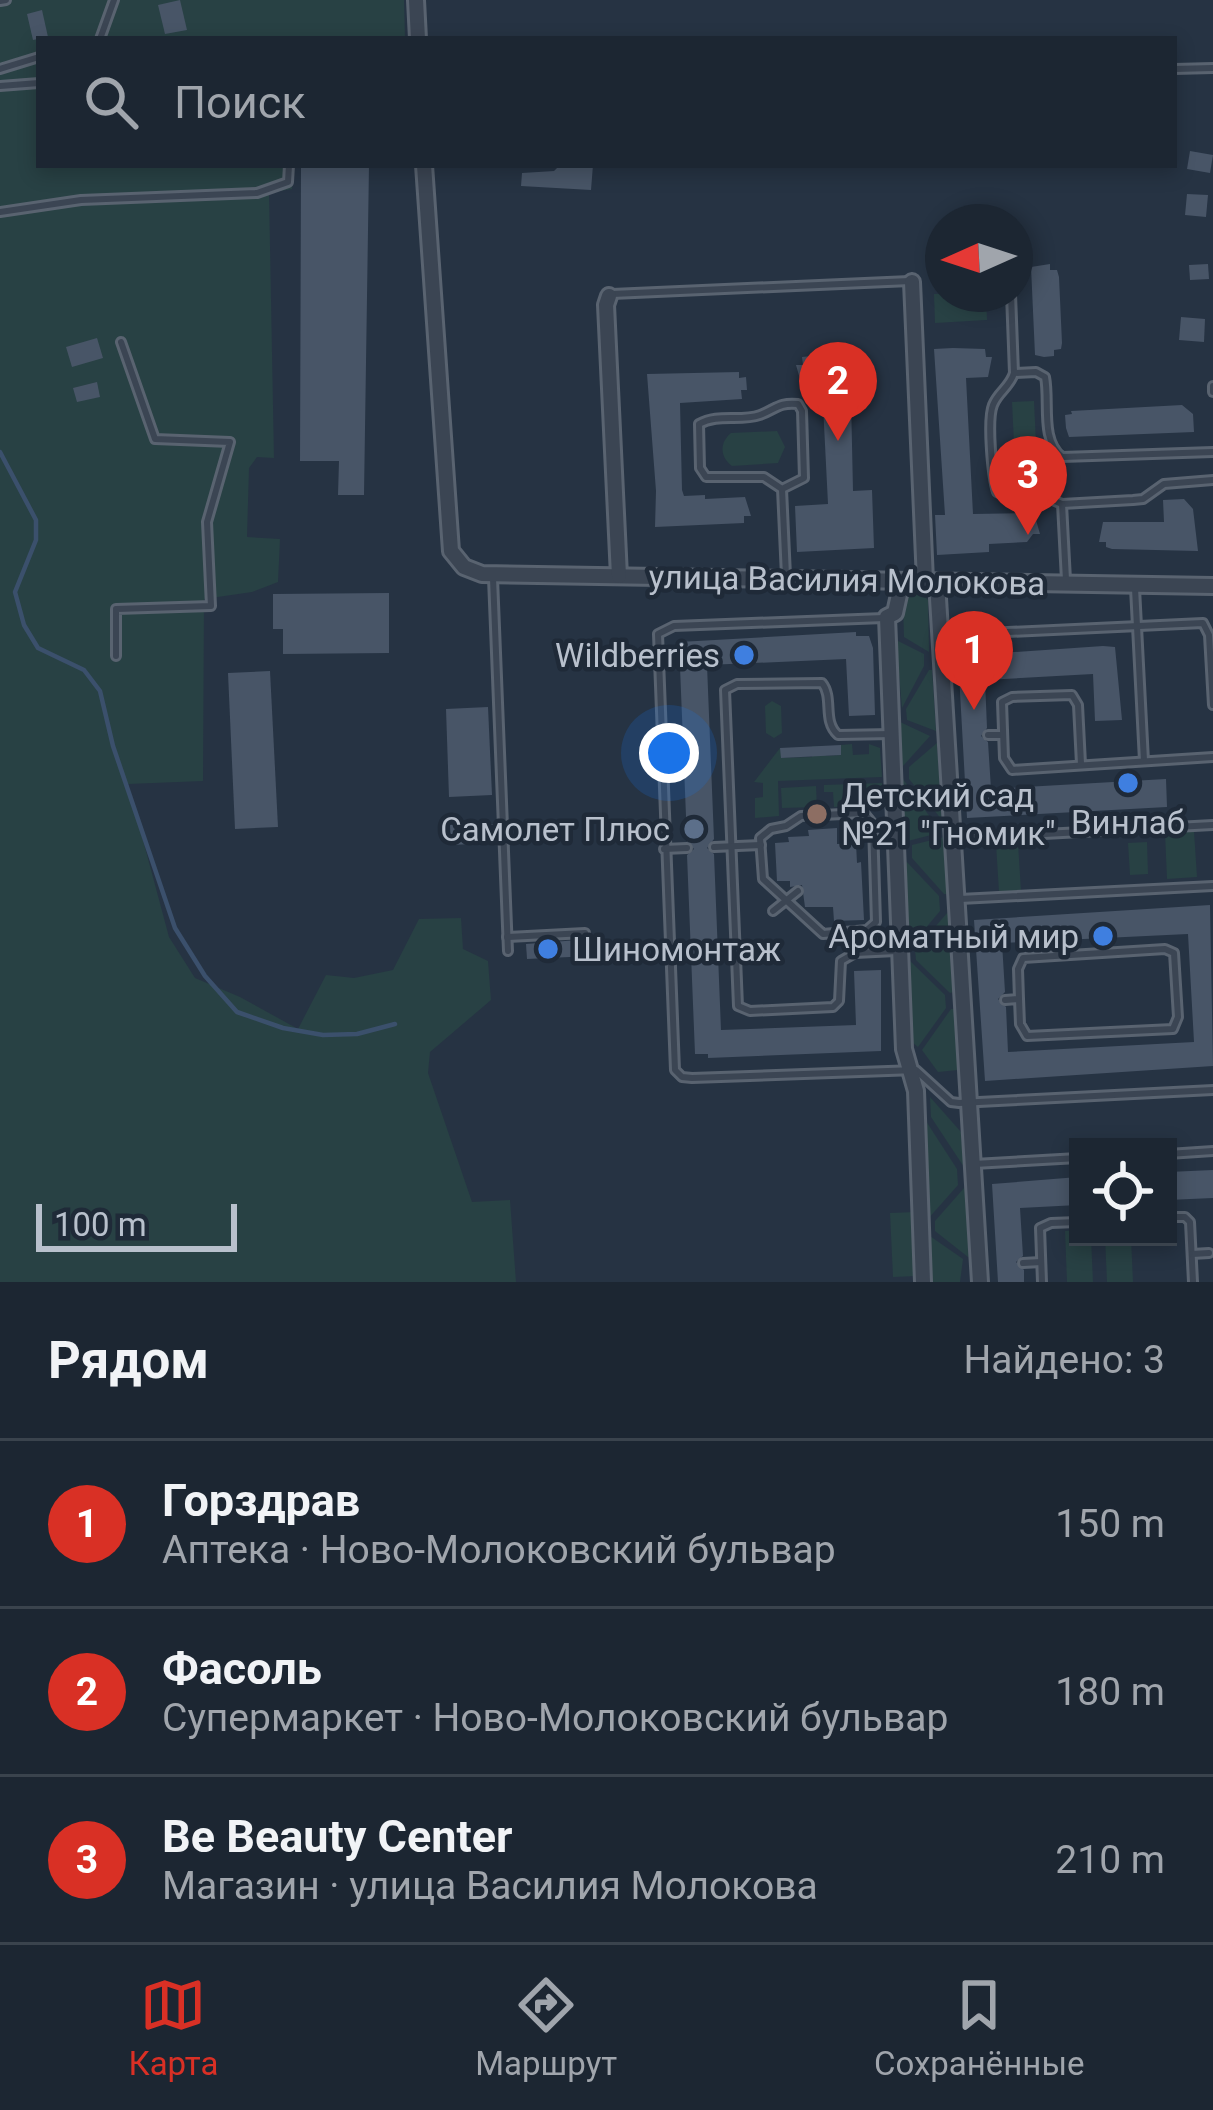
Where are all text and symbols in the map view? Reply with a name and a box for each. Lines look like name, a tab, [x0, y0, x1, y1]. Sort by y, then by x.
search box	[36, 36, 1177, 168]
icon: search	[78, 69, 144, 135]
text: Поиск	[174, 76, 306, 129]
north arrow	[925, 204, 1033, 312]
pin: 2	[799, 342, 877, 441]
pin: 3	[989, 436, 1067, 535]
street label: улица Василия Молокова	[648, 557, 1046, 603]
pin: 1	[935, 611, 1013, 710]
place label: Wildberries	[555, 636, 720, 675]
marker: Wildberries	[731, 642, 757, 668]
your location	[639, 723, 699, 783]
marker: Винлаб	[1115, 770, 1141, 796]
place label: Детский сад №21 "Гномик"	[841, 776, 1056, 853]
marker: Детский сад №21 "Гномик"	[804, 801, 830, 827]
place label: Винлаб	[1071, 803, 1185, 842]
place label: Самолет Плюс	[440, 810, 670, 849]
marker: Самолет Плюс	[681, 816, 707, 842]
place label: Ароматный мир	[828, 917, 1079, 956]
marker: Ароматный мир	[1090, 923, 1116, 949]
place label: Шиномонтаж	[572, 930, 781, 969]
marker: Шиномонтаж	[535, 936, 561, 962]
map controls	[1069, 1138, 1177, 1246]
button: locate	[1069, 1138, 1177, 1246]
scale bar	[36, 1198, 237, 1251]
text: 100 m	[54, 1205, 147, 1244]
text: Рядом	[48, 1331, 209, 1390]
text: Найдено: 3	[963, 1337, 1165, 1383]
text: Горздрав	[162, 1474, 360, 1527]
text: 1	[76, 1501, 98, 1547]
text: 150 m	[1055, 1501, 1165, 1547]
text: Аптека · Ново-Молоковский бульвар	[162, 1527, 836, 1573]
text: Фасоль	[162, 1642, 322, 1695]
text: 2	[76, 1669, 98, 1715]
text: 180 m	[1055, 1669, 1165, 1715]
text: Супермаркет · Ново-Молоковский бульвар	[162, 1695, 948, 1741]
text: Be Beauty Center	[162, 1810, 513, 1863]
text: 3	[76, 1837, 98, 1883]
text: 210 m	[1055, 1837, 1165, 1883]
text: Магазин · улица Василия Молокова	[162, 1863, 818, 1909]
tab: Карта	[128, 1972, 218, 2083]
tab: Маршрут	[475, 1972, 617, 2083]
tab: Сохранённые	[874, 1972, 1085, 2083]

